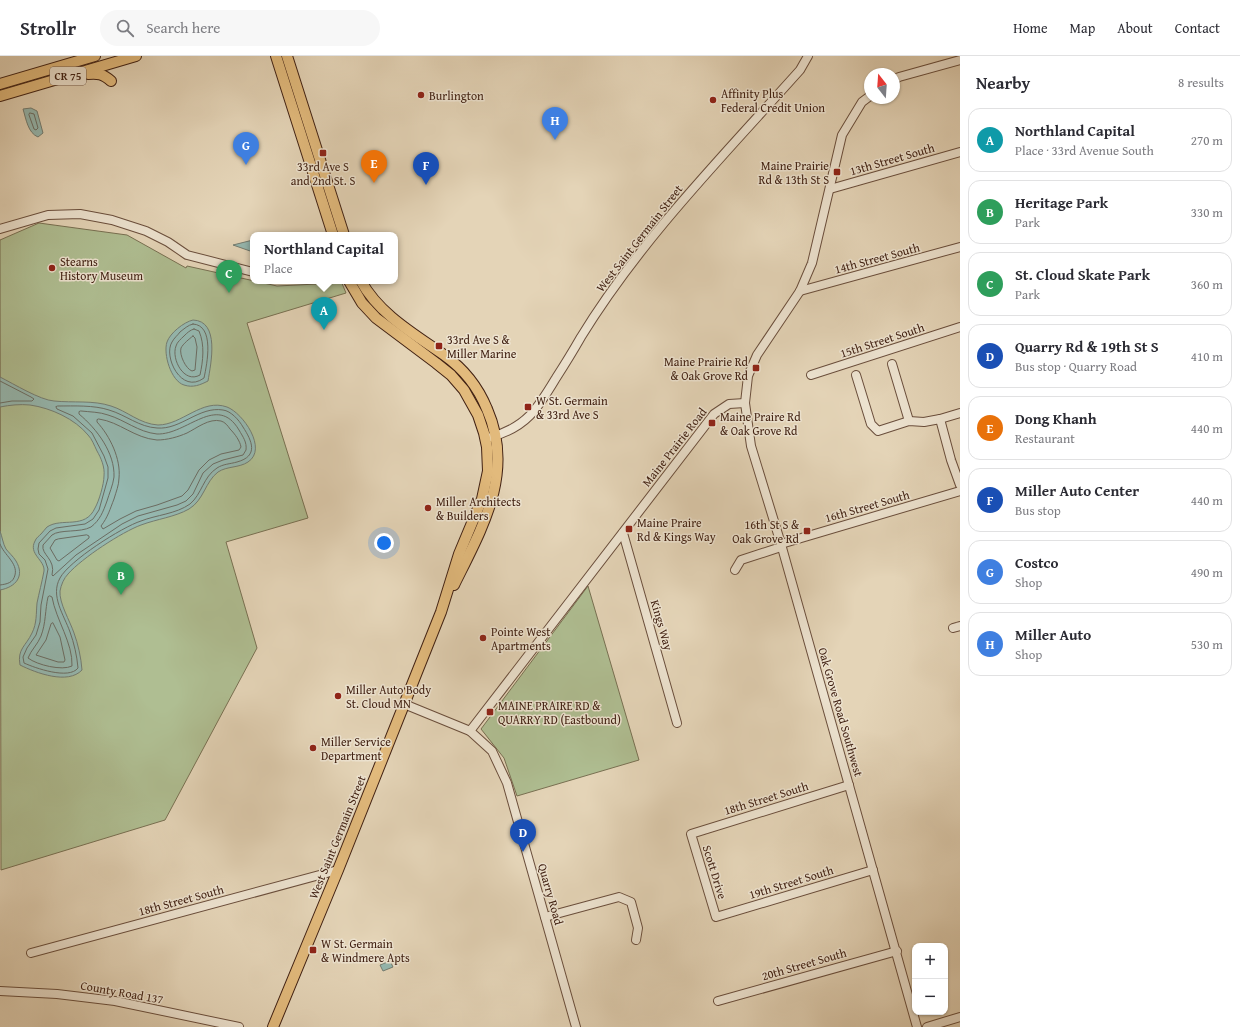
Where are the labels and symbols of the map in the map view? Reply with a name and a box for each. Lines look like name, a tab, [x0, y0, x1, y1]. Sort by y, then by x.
road number: CR 75	[50, 67, 86, 85]
north arrow	[864, 68, 900, 104]
place label: Affinity Plus Federal Credit Union	[721, 85, 825, 116]
place label: Burlington	[429, 87, 484, 104]
marker: Burlington	[416, 90, 426, 100]
marker: Affinity Plus Federal Credit Union	[708, 95, 718, 105]
pin: H	[542, 107, 568, 140]
pin: G	[233, 132, 259, 165]
street label: 13th Street South	[848, 139, 937, 179]
marker: 33rd Ave S and 2nd St. S	[318, 148, 328, 158]
pin: E	[361, 150, 387, 183]
pin: F	[413, 152, 439, 185]
place label: Maine Prairie Rd & 13th St S	[759, 157, 829, 188]
place label: 33rd Ave S and 2nd St. S	[291, 158, 355, 189]
marker: Maine Prairie Rd & 13th St S	[832, 167, 842, 177]
street label: West Saint Germain Street	[592, 180, 687, 295]
street label: 14th Street South	[832, 238, 922, 278]
place label: Stearns History Museum	[60, 253, 143, 284]
pin: C	[216, 260, 242, 293]
marker: Stearns History Museum	[47, 263, 57, 273]
pin: A	[311, 297, 337, 330]
street label: 15th Street South	[838, 318, 927, 362]
place label: 33rd Ave S & Miller Marine	[447, 331, 517, 362]
marker: 33rd Ave S & Miller Marine	[434, 341, 444, 351]
place label: Maine Prairie Rd & Oak Grove Rd	[664, 353, 749, 384]
marker: Maine Prairie Rd & Oak Grove Rd	[751, 363, 761, 373]
place label: W St. Germain & 33rd Ave S	[536, 392, 608, 423]
marker: W St. Germain & 33rd Ave S	[523, 402, 533, 412]
street label: Maine Prairie Road	[638, 404, 711, 490]
place label: Maine Praire Rd & Oak Grove Rd	[720, 408, 801, 439]
marker: Maine Praire Rd & Oak Grove Rd	[707, 418, 717, 428]
street label: 16th Street South	[823, 486, 912, 526]
place label: Miller Architects & Builders	[436, 493, 521, 524]
marker: Miller Architects & Builders	[423, 503, 433, 513]
place label: Maine Praire Rd & Kings Way	[637, 514, 716, 545]
place label: 16th St S & Oak Grove Rd	[732, 516, 800, 547]
marker: Maine Praire Rd & Kings Way	[624, 524, 634, 534]
marker: 16th St S & Oak Grove Rd	[802, 526, 812, 536]
your location	[374, 533, 394, 553]
pin: B	[108, 562, 134, 595]
street label: Kings Way	[647, 598, 677, 652]
place label: Pointe West Apartments	[491, 623, 551, 654]
marker: Pointe West Apartments	[478, 633, 488, 643]
street label: Oak Grove Road Southwest	[814, 645, 868, 779]
place label: Miller Auto Body St. Cloud MN	[346, 681, 431, 712]
marker: Miller Auto Body St. Cloud MN	[333, 691, 343, 701]
place label: MAINE PRAIRE RD & QUARRY RD (Eastbound)	[498, 697, 621, 728]
marker: MAINE PRAIRE RD & QUARRY RD (Eastbound)	[485, 707, 495, 717]
place label: Miller Service Department	[321, 733, 391, 764]
marker: Miller Service Department	[308, 743, 318, 753]
street label: West Saint Germain Street	[304, 772, 370, 901]
street label: 18th Street South	[722, 777, 811, 819]
pin: D	[510, 819, 536, 852]
street label: Scott Drive	[699, 843, 731, 901]
street label: Quarry Road	[534, 861, 568, 927]
street label: 19th Street South	[747, 861, 836, 903]
street label: 18th Street South	[136, 880, 226, 920]
place label: W St. Germain & Windmere Apts	[321, 935, 410, 966]
street label: 20th Street South	[760, 944, 849, 984]
marker: W St. Germain & Windmere Apts	[308, 945, 318, 955]
street label: County Road 137	[79, 976, 165, 1008]

